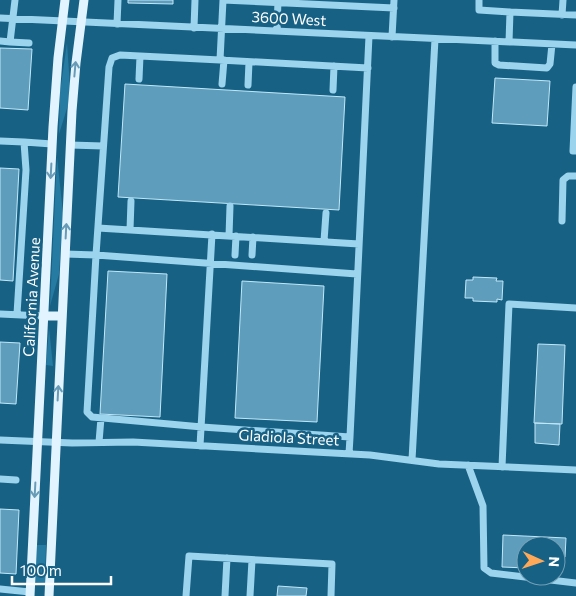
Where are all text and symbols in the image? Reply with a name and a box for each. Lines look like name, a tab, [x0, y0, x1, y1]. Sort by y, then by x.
street label: 3600 West	[251, 7, 327, 29]
one-way arrow	[70, 61, 80, 77]
one-way arrow	[46, 162, 55, 178]
one-way arrow	[61, 223, 71, 240]
street label: California Avenue	[19, 237, 43, 357]
one-way arrow	[54, 385, 63, 401]
street label: Gladiola Street	[238, 425, 340, 449]
one-way arrow	[30, 482, 39, 498]
north arrow	[516, 536, 566, 586]
scale bar	[12, 554, 111, 586]
text: N	[546, 556, 563, 567]
text: 100 m	[20, 561, 62, 579]

